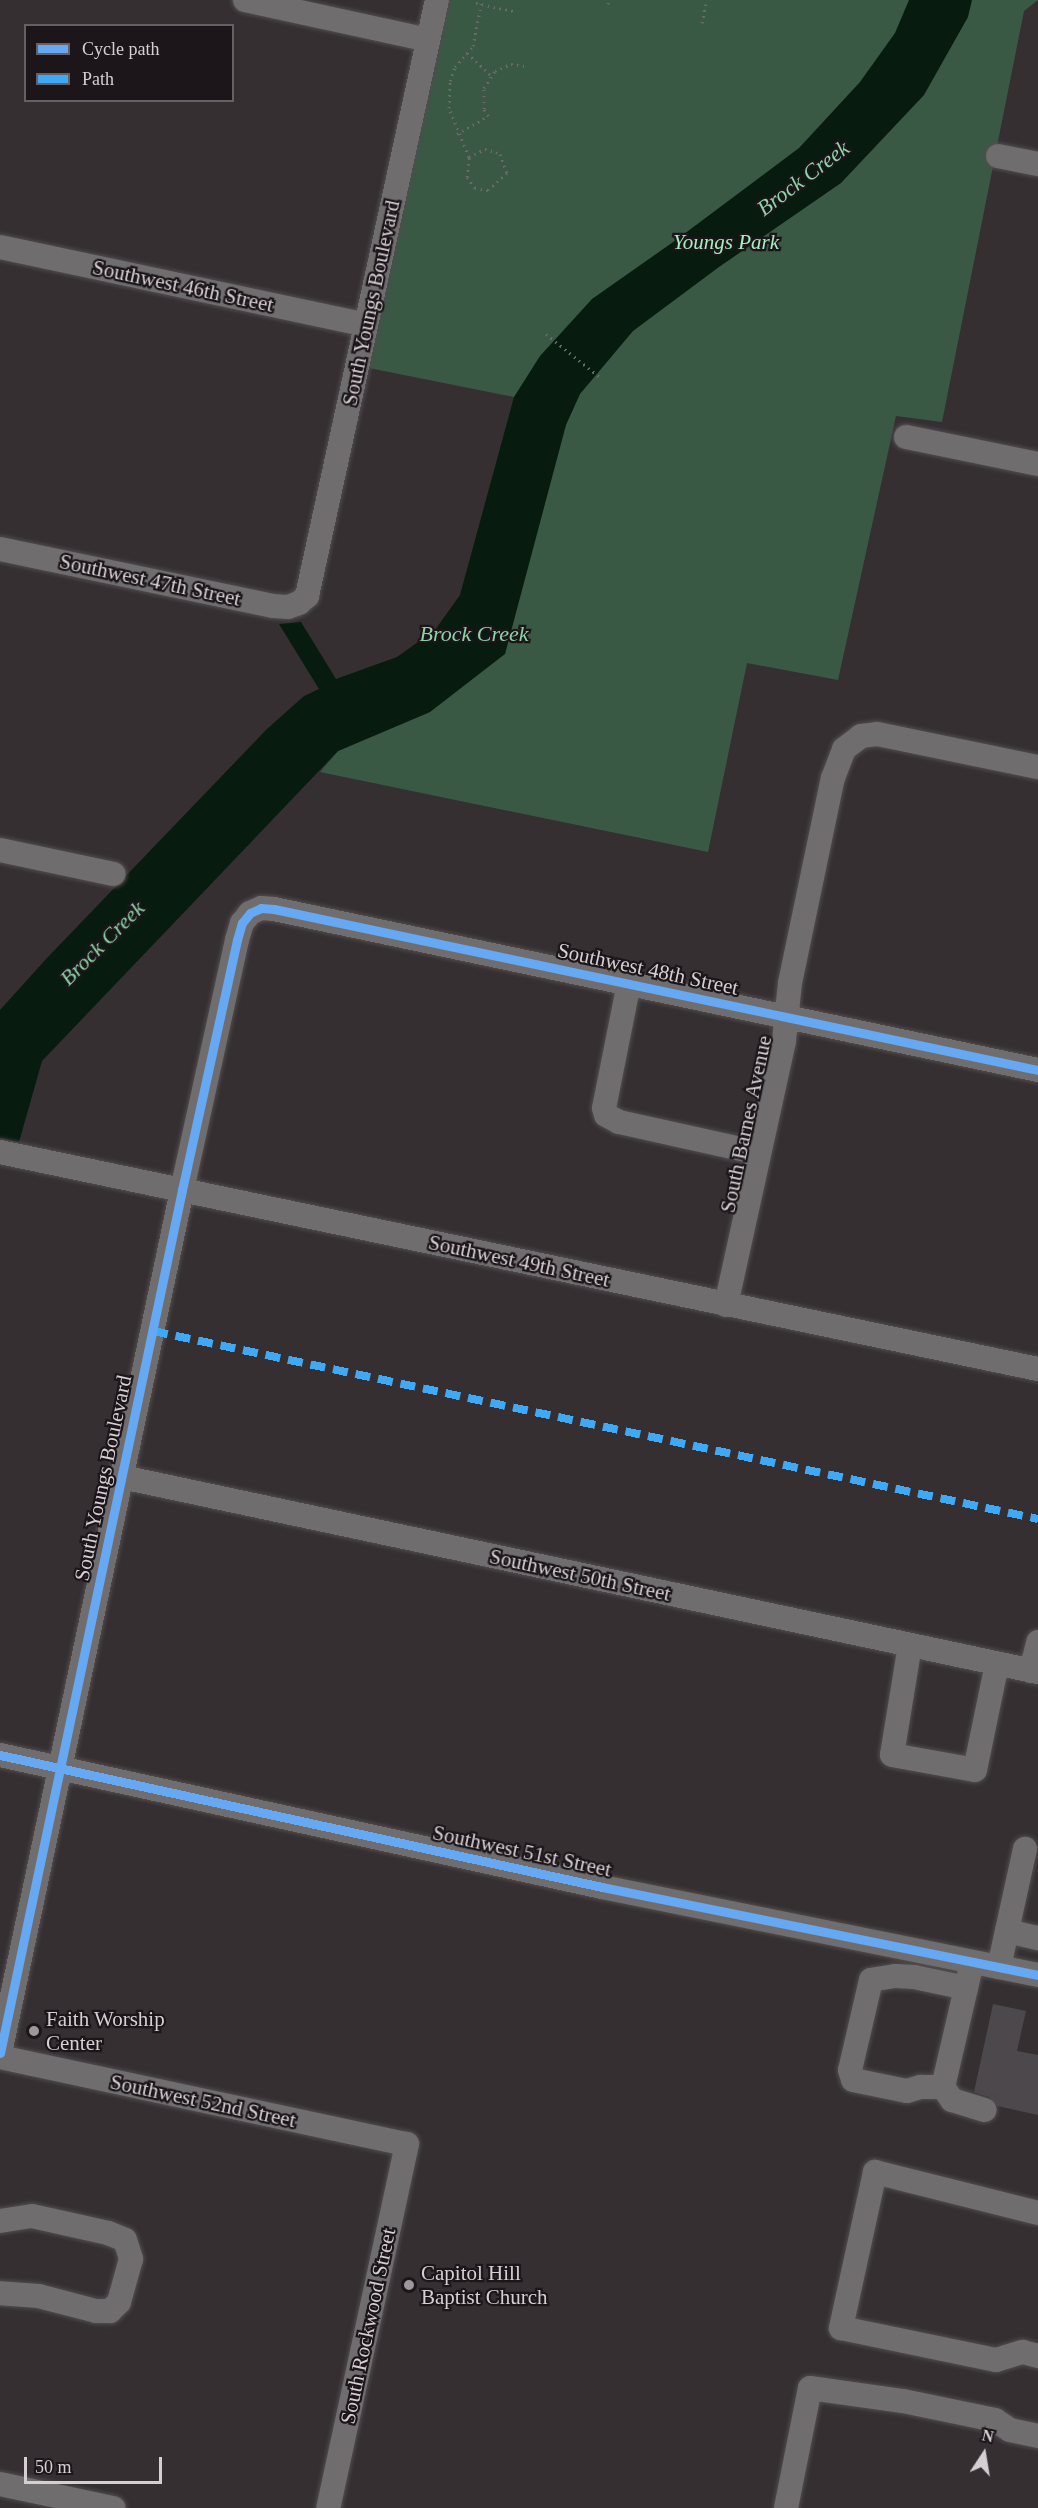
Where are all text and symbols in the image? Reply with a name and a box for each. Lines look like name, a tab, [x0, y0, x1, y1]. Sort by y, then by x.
legend	[24, 24, 234, 102]
text: Cycle path	[82, 39, 159, 59]
text: Path	[82, 69, 114, 89]
water label: Brock Creek	[752, 135, 854, 221]
street label: South Youngs Boulevard	[337, 198, 405, 408]
park label: Youngs Park	[673, 229, 779, 255]
street label: Southwest 46th Street	[90, 255, 276, 317]
street label: Southwest 47th Street	[57, 549, 243, 611]
water label: Brock Creek	[420, 621, 528, 647]
water label: Brock Creek	[54, 895, 150, 991]
street label: Southwest 48th Street	[555, 938, 741, 1000]
street label: South Barnes Avenue	[715, 1033, 777, 1215]
street label: Southwest 49th Street	[426, 1230, 612, 1292]
street label: South Youngs Boulevard	[69, 1373, 137, 1583]
street label: Southwest 50th Street	[487, 1544, 673, 1606]
street label: Southwest 51st Street	[430, 1820, 614, 1882]
place label: Faith Worship Center	[46, 2006, 165, 2056]
marker: Faith Worship Center	[27, 2024, 41, 2038]
street label: Southwest 52nd Street	[108, 2069, 298, 2133]
street label: South Rockwood Street	[335, 2226, 401, 2426]
place label: Capitol Hill Baptist Church	[421, 2260, 548, 2310]
marker: Capitol Hill Baptist Church	[402, 2278, 416, 2292]
north arrow	[954, 2424, 1014, 2484]
text: N	[980, 2426, 995, 2445]
scale bar	[27, 2445, 165, 2483]
text: 50 m	[35, 2457, 72, 2477]

